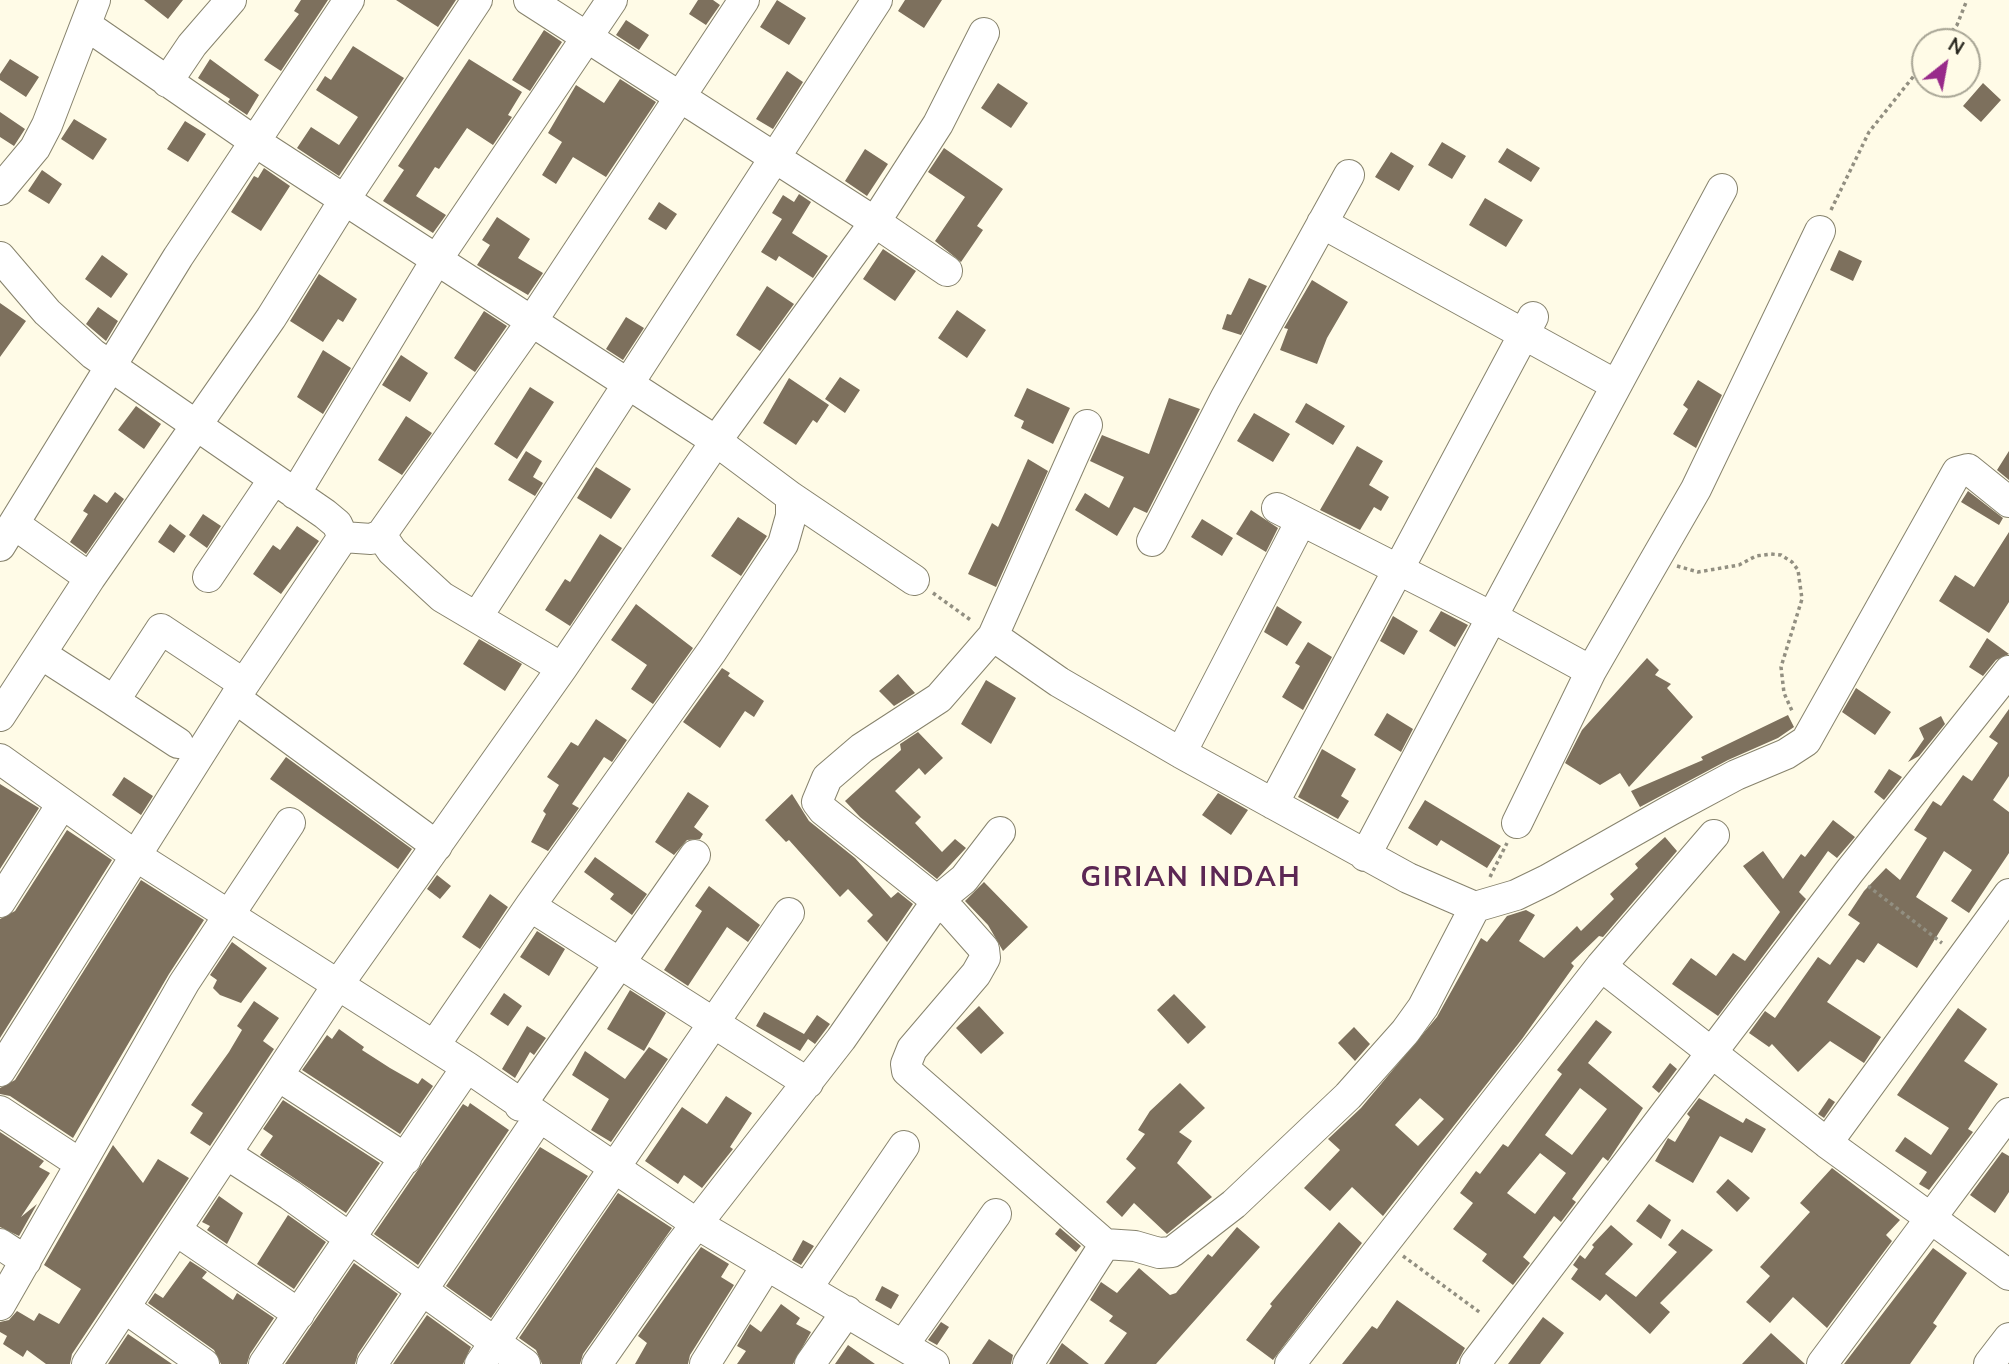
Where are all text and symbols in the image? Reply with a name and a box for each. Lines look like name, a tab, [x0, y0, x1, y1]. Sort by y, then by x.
north arrow	[1911, 28, 1981, 98]
text: N	[1943, 32, 1969, 62]
district label: GIRIAN INDAH	[1082, 862, 1300, 896]

